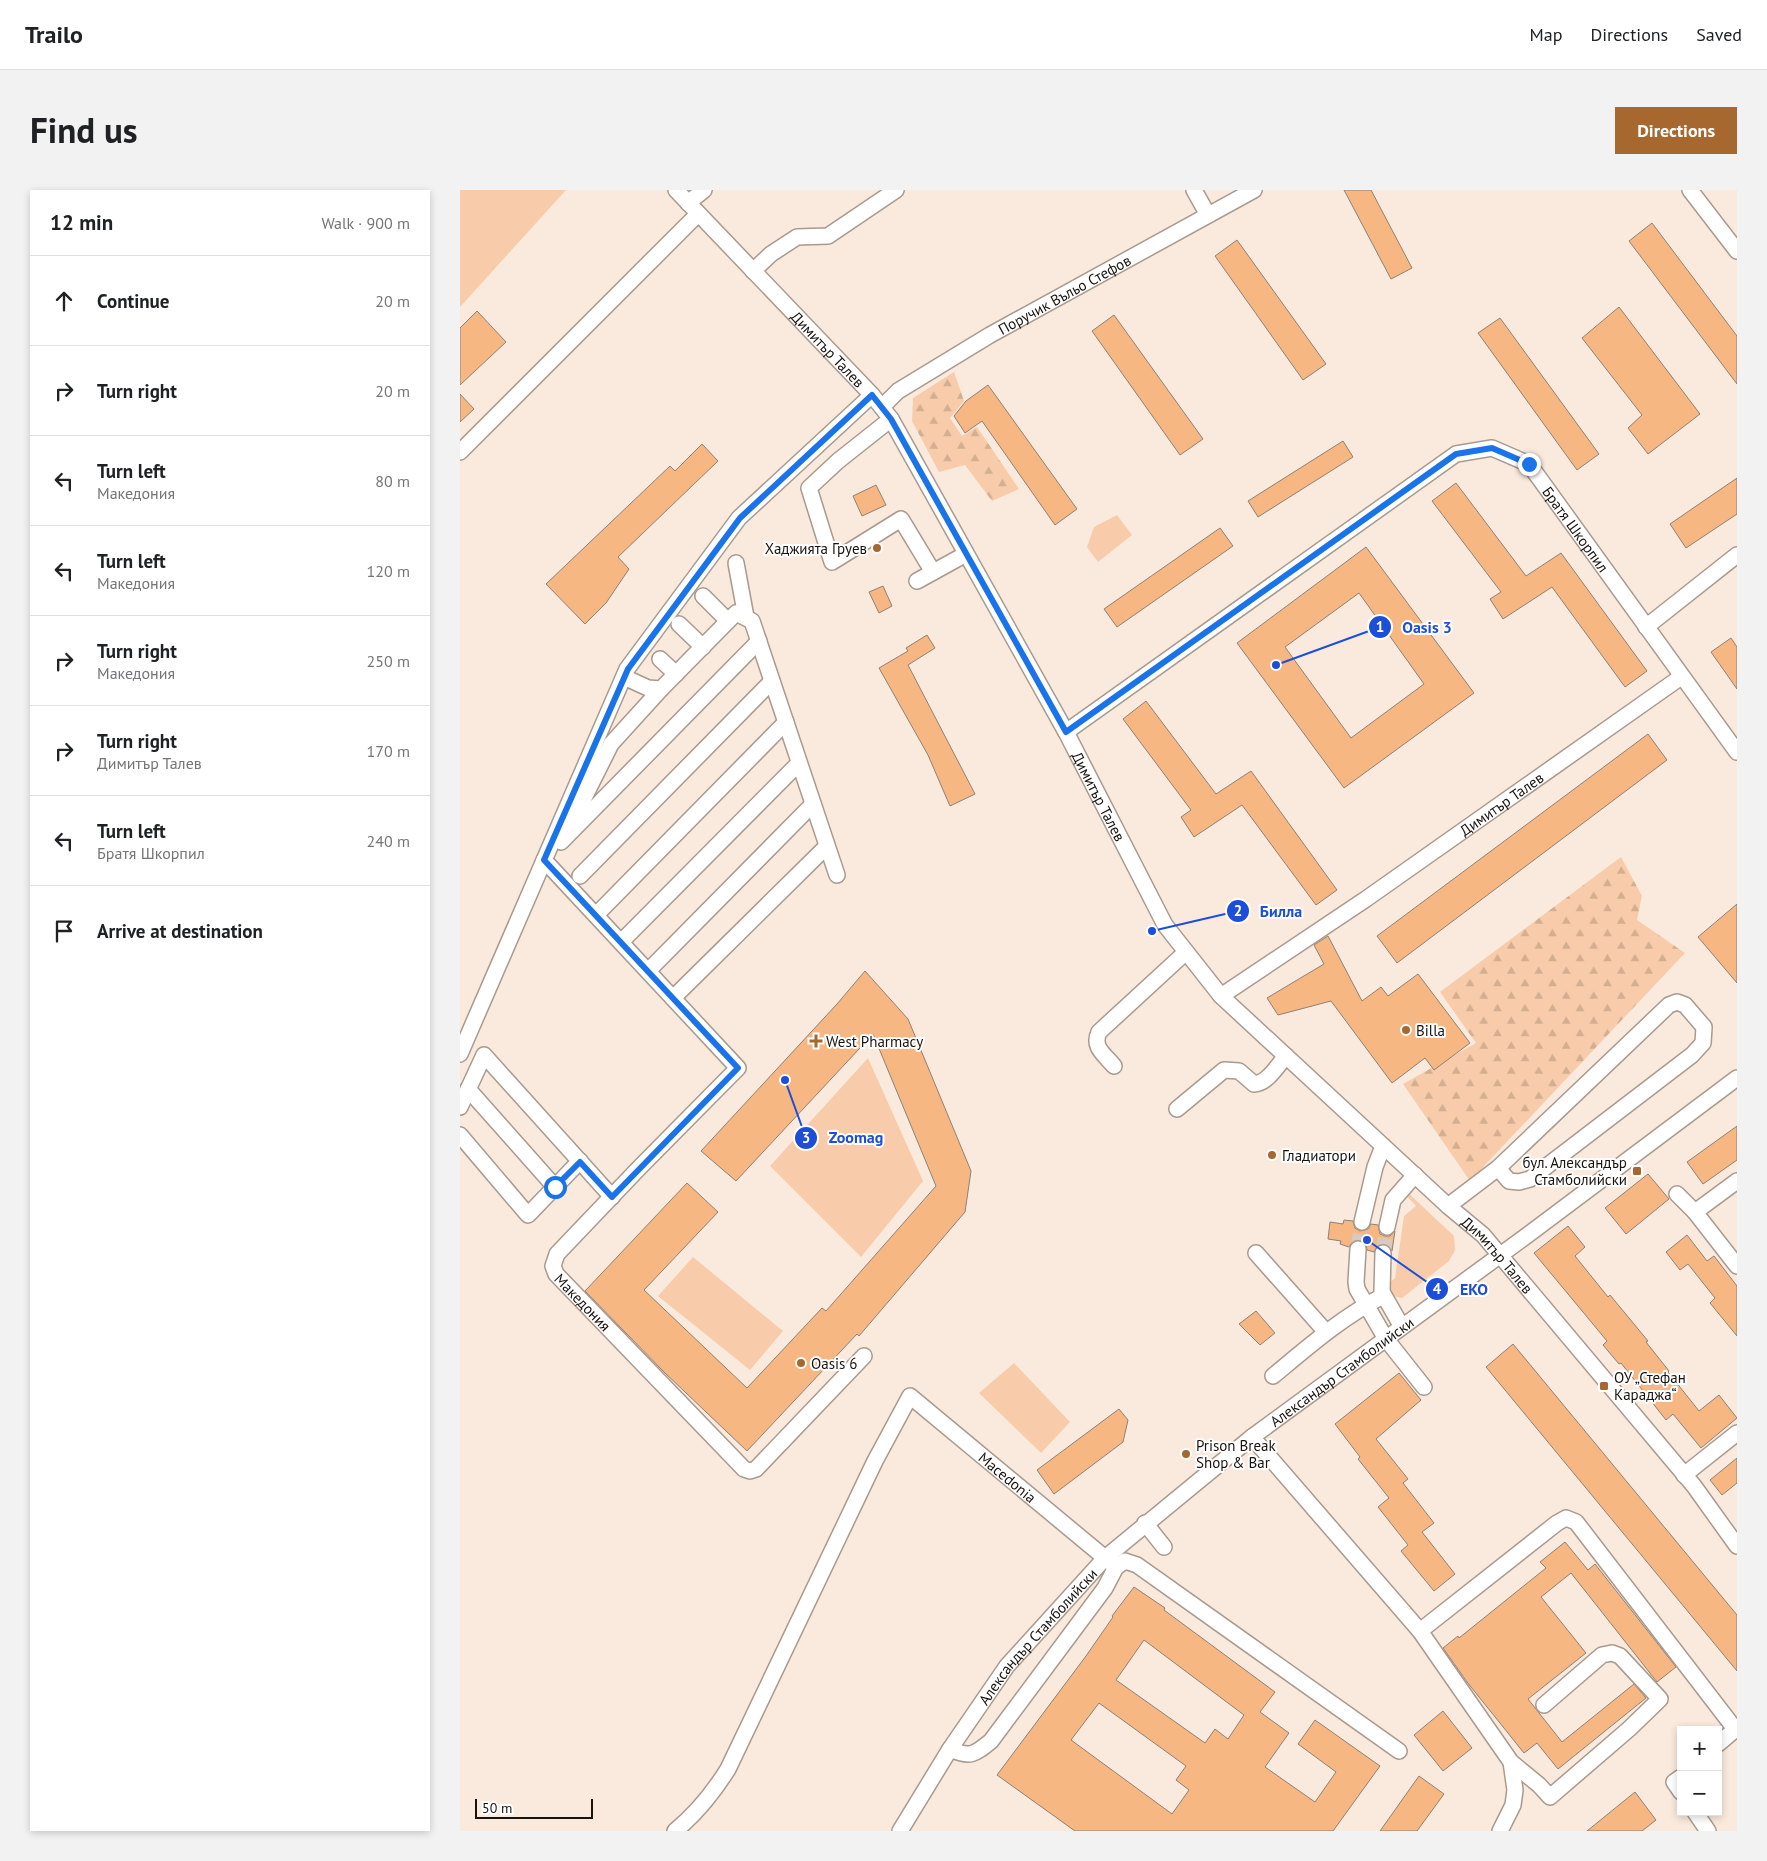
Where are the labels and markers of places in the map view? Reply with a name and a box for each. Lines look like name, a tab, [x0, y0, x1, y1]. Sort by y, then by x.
place label: Хаджията Груев	[765, 539, 867, 558]
marker: Хаджията Груев	[871, 542, 883, 554]
callout: Oasis 3	[1367, 612, 1462, 643]
callout: Билла	[1225, 896, 1313, 927]
place label: Billa	[1416, 1021, 1445, 1040]
marker: Billa	[1400, 1024, 1412, 1036]
place label: West Pharmacy	[826, 1032, 923, 1051]
marker: West Pharmacy	[810, 1035, 822, 1047]
callout: Zoomag	[794, 1122, 893, 1153]
place label: Гладиатори	[1282, 1146, 1356, 1165]
marker: Гладиатори	[1266, 1149, 1278, 1161]
place label: бул. Александър Стамболийски	[1522, 1153, 1627, 1189]
marker: бул. Александър Стамболийски	[1631, 1165, 1643, 1177]
callout: EKO	[1424, 1274, 1498, 1305]
place label: Oasis 6	[811, 1354, 858, 1373]
marker: Oasis 6	[795, 1357, 807, 1369]
place label: ОУ „Стефан Караджа“	[1614, 1368, 1686, 1404]
marker: ОУ „Стефан Караджа“	[1598, 1380, 1610, 1392]
place label: Prison Break Shop & Bar	[1196, 1436, 1276, 1472]
marker: Prison Break Shop & Bar	[1180, 1448, 1192, 1460]

